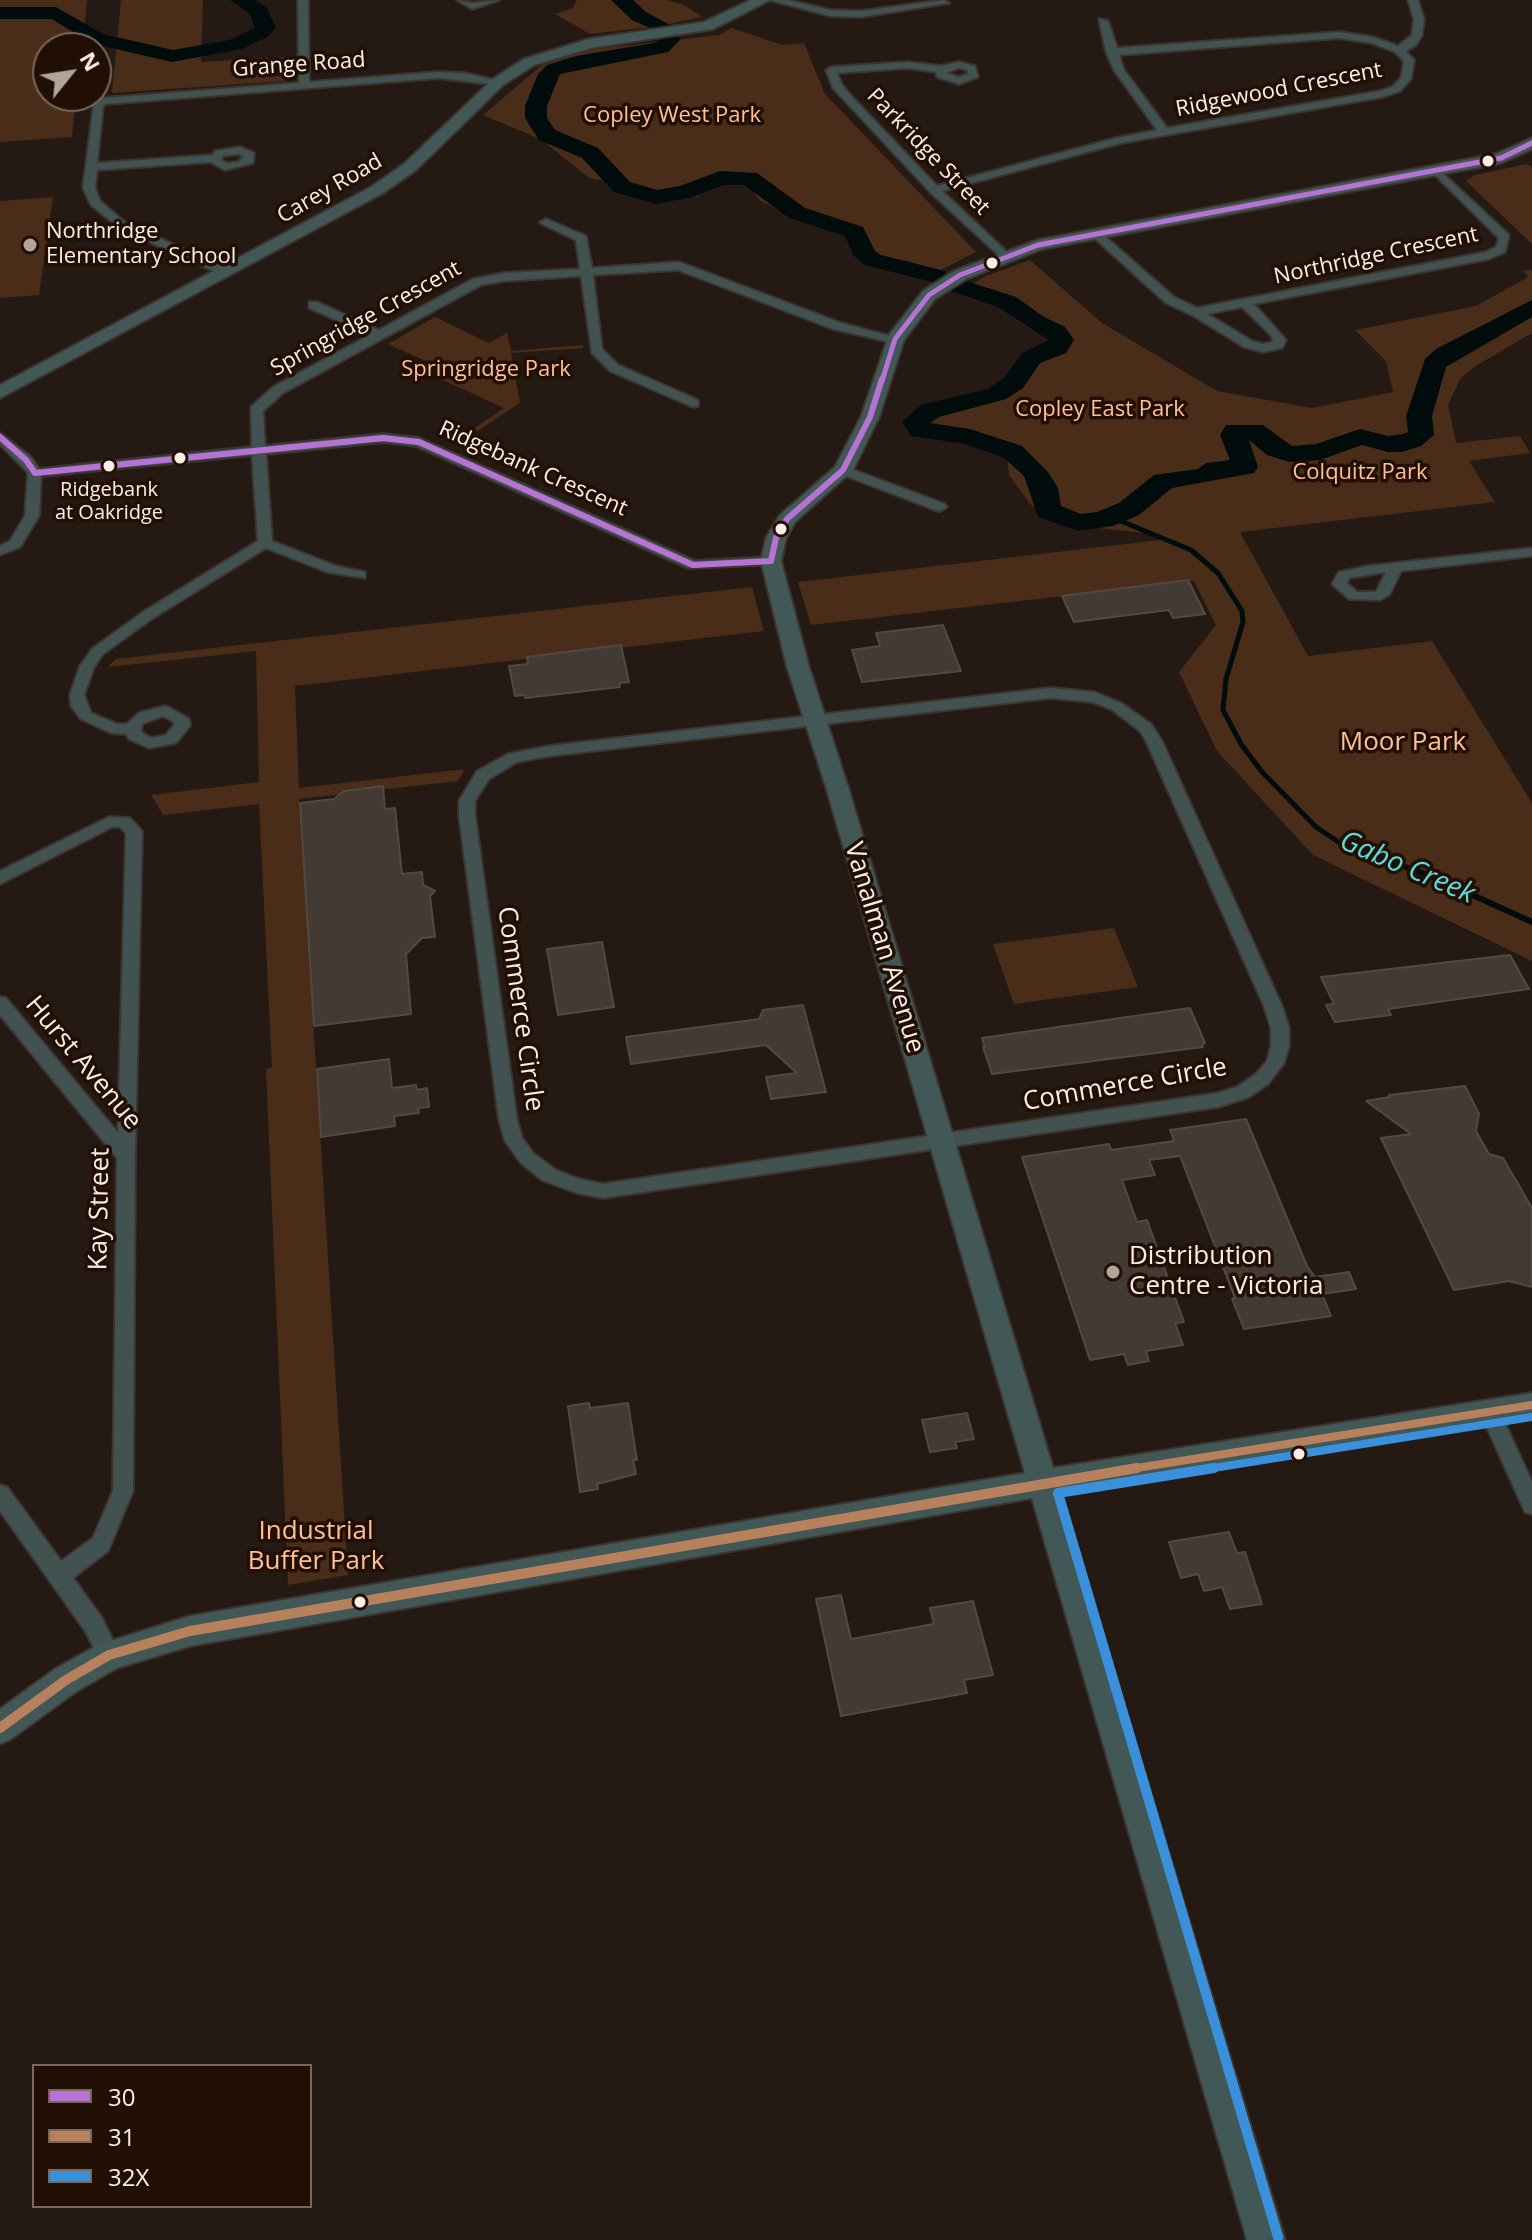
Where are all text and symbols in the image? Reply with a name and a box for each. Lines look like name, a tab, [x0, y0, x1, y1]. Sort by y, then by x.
north arrow	[32, 32, 112, 112]
text: N	[74, 46, 109, 76]
street label: Grange Road	[232, 47, 366, 83]
street label: Ridgewood Crescent	[1174, 57, 1384, 123]
street label: Parkridge Street	[861, 83, 995, 221]
park label: Copley West Park	[583, 103, 761, 129]
street label: Carey Road	[273, 148, 387, 230]
unlabelled marker	[1480, 153, 1496, 169]
place label: Northridge Elementary School	[46, 219, 236, 270]
street label: Northridge Crescent	[1272, 221, 1480, 291]
marker: Northridge Elementary School	[21, 236, 39, 254]
unlabelled marker	[984, 255, 1000, 271]
street label: Springridge Crescent	[266, 256, 466, 382]
park label: Springridge Park	[401, 357, 571, 383]
park label: Copley East Park	[1015, 397, 1185, 423]
street label: Ridgebank Crescent	[435, 416, 631, 522]
unlabelled marker	[172, 450, 188, 466]
marker: Ridgebank at Oakridge	[101, 458, 117, 474]
park label: Colquitz Park	[1292, 460, 1428, 486]
place label: Ridgebank at Oakridge	[55, 478, 163, 525]
unlabelled marker	[773, 521, 789, 537]
park label: Moor Park	[1340, 727, 1466, 759]
water label: Gabo Creek	[1335, 825, 1479, 911]
street label: Vanalman Avenue	[837, 839, 931, 1057]
street label: Commerce Circle	[490, 905, 550, 1113]
street label: Hurst Avenue	[18, 990, 148, 1136]
street label: Commerce Circle	[1021, 1052, 1229, 1118]
street label: Kay Street	[83, 1147, 117, 1271]
place label: Distribution Centre - Victoria	[1129, 1241, 1323, 1302]
marker: Distribution Centre - Victoria	[1104, 1263, 1122, 1281]
unlabelled marker	[1291, 1446, 1307, 1462]
park label: Industrial Buffer Park	[248, 1516, 384, 1578]
unlabelled marker	[352, 1594, 368, 1610]
legend	[32, 2064, 312, 2208]
text: 30	[108, 2080, 135, 2113]
text: 31	[108, 2120, 135, 2153]
text: 32X	[108, 2160, 149, 2193]

